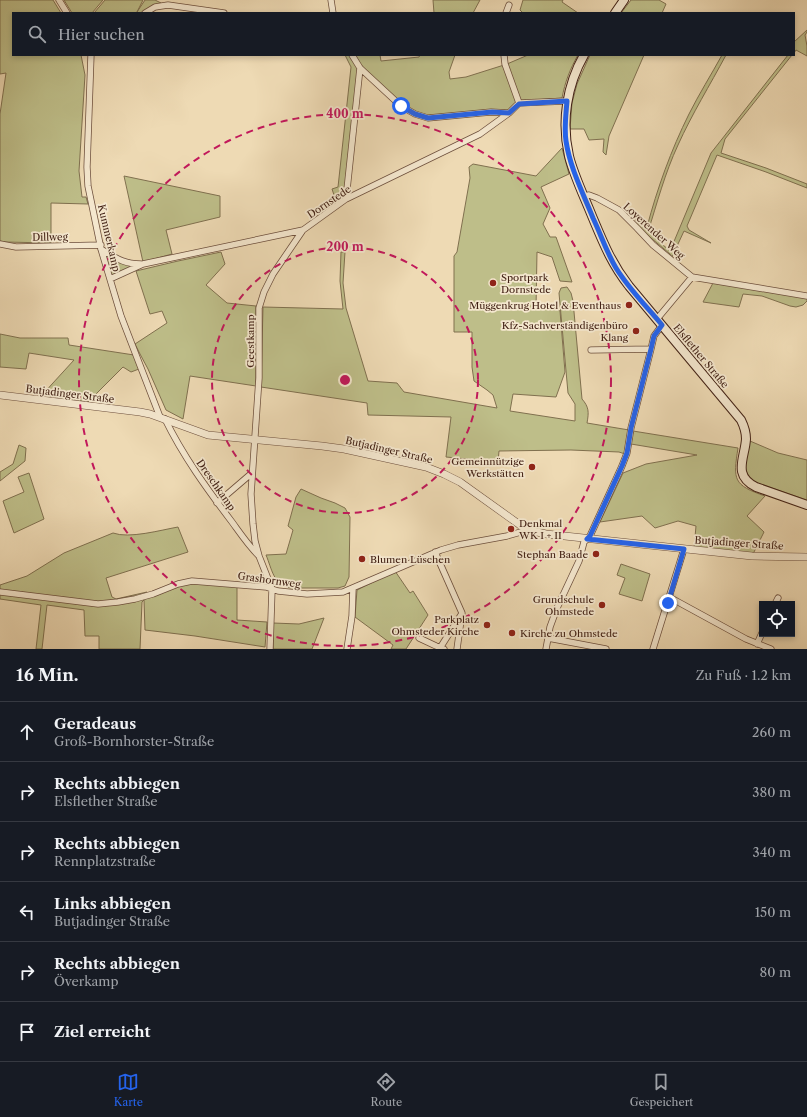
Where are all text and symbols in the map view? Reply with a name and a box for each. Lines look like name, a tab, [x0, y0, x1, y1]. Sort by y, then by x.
search box	[12, 12, 795, 56]
icon: search	[26, 23, 48, 45]
text: Hier suchen	[58, 25, 145, 44]
route start	[392, 97, 410, 115]
text: 400 m	[326, 106, 364, 121]
street label: Dornstede	[305, 182, 354, 221]
street label: Loyerender Weg	[621, 200, 688, 262]
street label: Kummerkamp	[95, 203, 123, 273]
street label: Dillweg	[32, 230, 69, 244]
text: 200 m	[326, 239, 364, 254]
place label: Sportpark Dornstede	[501, 271, 551, 296]
marker: Sportpark Dornstede	[488, 278, 498, 288]
place label: Müggenkrug Hotel & Eventhaus	[469, 299, 621, 312]
marker: Müggenkrug Hotel & Eventhaus	[624, 300, 634, 310]
street label: Geestkamp	[244, 314, 257, 368]
place label: Kfz-Sachverständigenbüro Klang	[502, 319, 629, 344]
street label: Elsflether Straße	[670, 321, 732, 391]
marker: Kfz-Sachverständigenbüro Klang	[631, 326, 641, 336]
centre of rings	[338, 373, 352, 387]
street label: Butjadinger Straße	[25, 382, 115, 406]
street label: Butjadinger Straße	[344, 434, 434, 466]
place label: Gemeinnützige Werkstätten	[451, 455, 525, 480]
street label: Dreschkamp	[193, 457, 239, 513]
marker: Gemeinnützige Werkstätten	[527, 462, 537, 472]
place label: Denkmal WK I + II	[518, 517, 562, 542]
marker: Denkmal WK I + II	[506, 524, 516, 534]
street label: Butjadinger Straße	[694, 533, 784, 553]
place label: Stephan Baade	[517, 548, 588, 561]
marker: Stephan Baade	[591, 549, 601, 559]
place label: Blumen Lüschen	[370, 553, 451, 566]
marker: Blumen Lüschen	[357, 554, 367, 564]
street label: Grashornweg	[237, 569, 302, 591]
place label: Grundschule Ohmstede	[533, 593, 594, 618]
route end	[659, 594, 677, 612]
marker: Grundschule Ohmstede	[597, 600, 607, 610]
map controls	[759, 601, 795, 637]
button: locate	[759, 601, 795, 637]
place label: Parkplatz Ohmsteder Kirche	[391, 613, 479, 638]
marker: Parkplatz Ohmsteder Kirche	[482, 620, 492, 630]
place label: Kirche zu Ohmstede	[520, 627, 618, 640]
marker: Kirche zu Ohmstede	[507, 628, 517, 638]
text: 16 Min.	[16, 665, 79, 685]
text: Zu Fuß · 1.2 km	[696, 667, 791, 683]
text: Geradeaus	[54, 714, 136, 733]
icon: ahead	[16, 721, 38, 743]
text: 260 m	[752, 724, 791, 740]
text: Groß-Bornhorster-Straße	[54, 733, 214, 749]
text: Rechts abbiegen	[54, 774, 180, 793]
icon: right	[16, 781, 38, 803]
text: 380 m	[752, 784, 791, 800]
text: Elsflether Straße	[54, 793, 158, 809]
text: Rechts abbiegen	[54, 834, 180, 853]
icon: right	[16, 841, 38, 863]
text: 340 m	[753, 844, 791, 860]
text: Rennplatzstraße	[54, 853, 156, 869]
text: Links abbiegen	[54, 894, 171, 913]
icon: left	[16, 901, 38, 923]
text: 150 m	[755, 904, 791, 920]
text: Butjadinger Straße	[54, 913, 170, 929]
text: Rechts abbiegen	[54, 954, 180, 973]
icon: right	[16, 961, 38, 983]
text: 80 m	[759, 964, 791, 980]
text: Överkamp	[54, 973, 118, 989]
icon: arrive	[16, 1021, 38, 1043]
text: Ziel erreicht	[54, 1022, 150, 1041]
tab: Karte	[114, 1071, 143, 1109]
tab: Route	[371, 1071, 402, 1109]
tab: Gespeichert	[630, 1071, 693, 1109]

